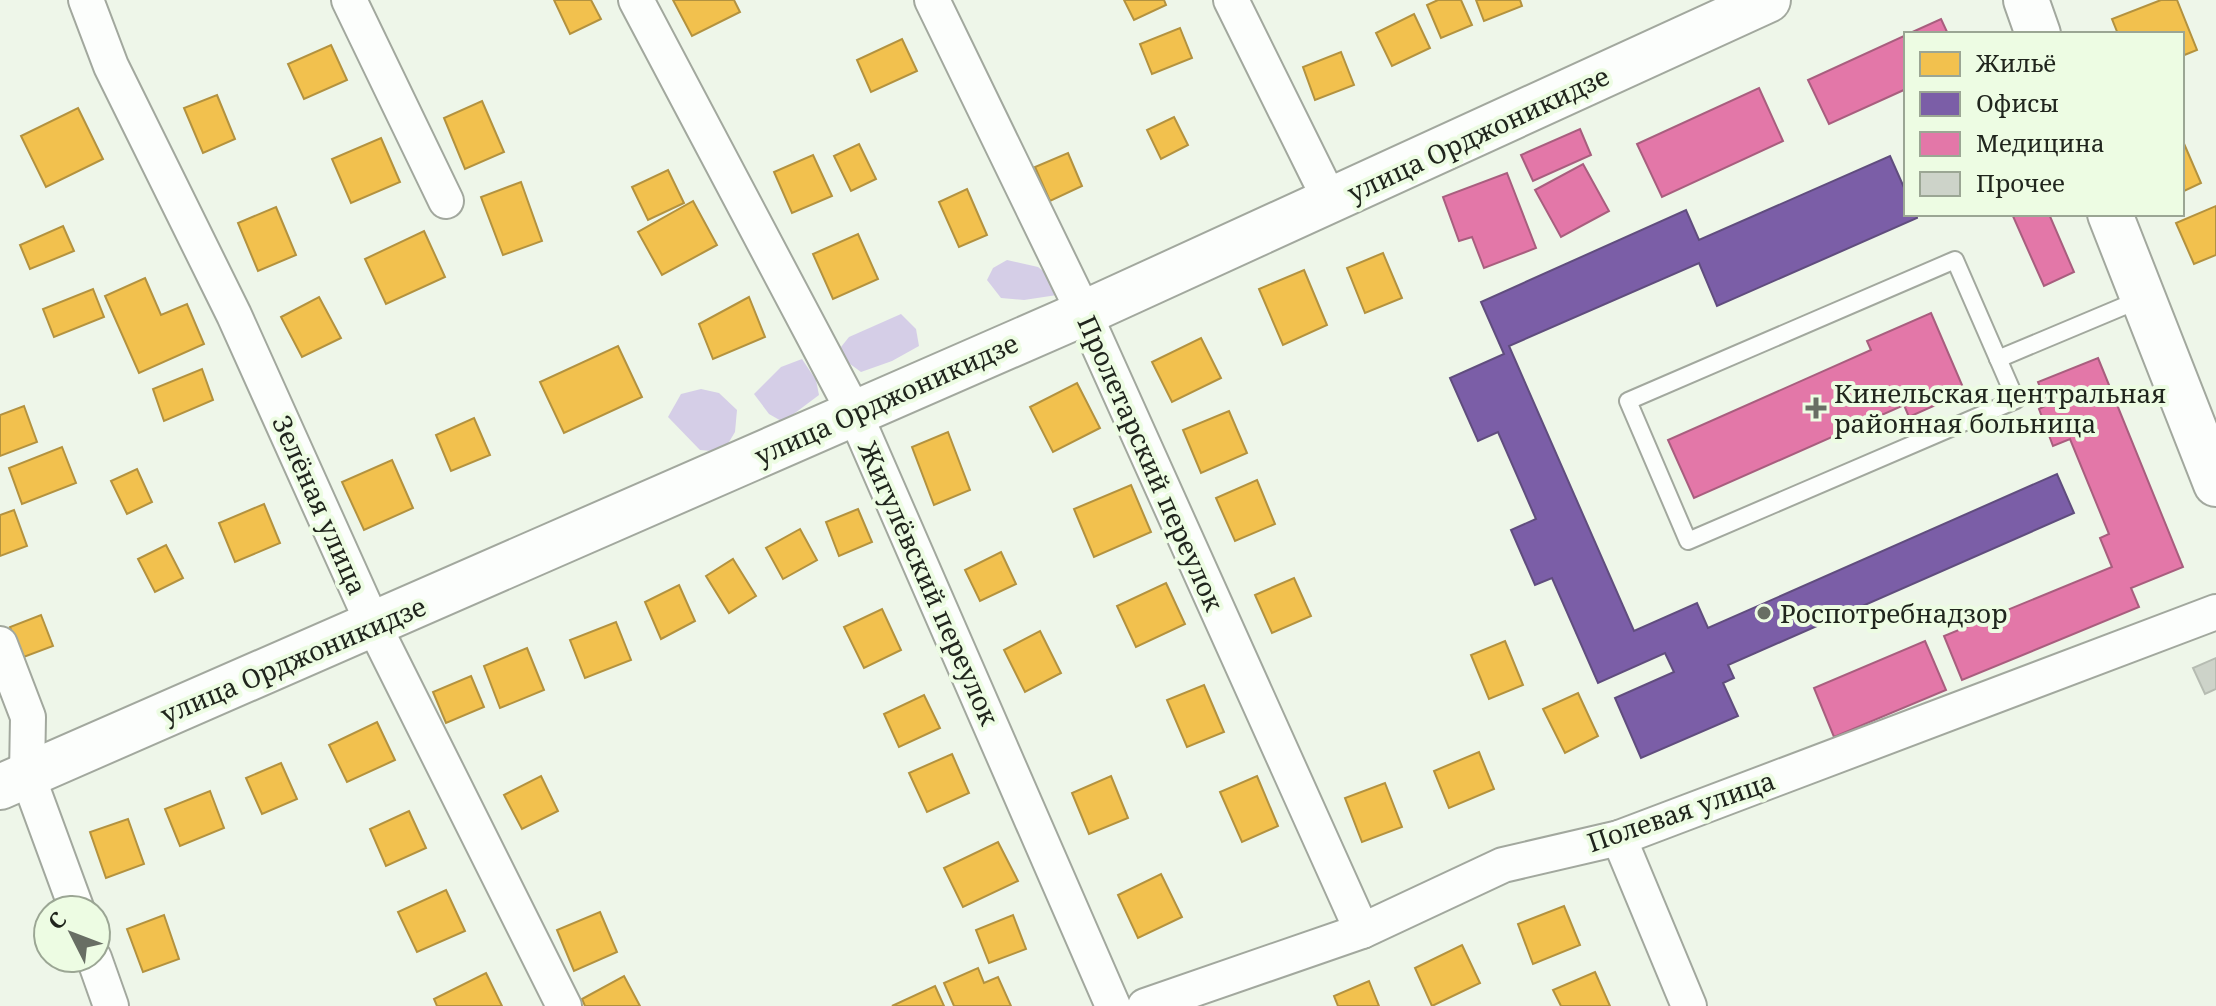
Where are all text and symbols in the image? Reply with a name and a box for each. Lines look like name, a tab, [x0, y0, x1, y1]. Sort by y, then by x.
legend	[1904, 32, 2184, 216]
text: Жильё	[1975, 46, 2056, 79]
street label: улица Орджоникидзе	[1341, 57, 1615, 211]
text: Офисы	[1976, 86, 2059, 119]
text: Медицина	[1976, 126, 2105, 159]
text: Прочее	[1976, 166, 2065, 199]
street label: Пролетарский переулок	[1070, 310, 1233, 617]
street label: улица Орджоникидзе	[749, 325, 1023, 473]
place label: Кинельская центральная районная больница	[1834, 375, 2166, 441]
marker: Кинельская центральная районная больница	[1805, 397, 1827, 419]
street label: Зелёная улица	[264, 409, 376, 601]
street label: Жигулёвский переулок	[850, 434, 1008, 731]
street label: улица Орджоникидзе	[155, 588, 431, 732]
place label: Роспотребнадзор	[1780, 595, 2007, 631]
marker: Роспотребнадзор	[1755, 604, 1773, 622]
street label: Полевая улица	[1582, 762, 1780, 860]
north arrow	[32, 894, 112, 974]
text: С	[40, 905, 72, 935]

